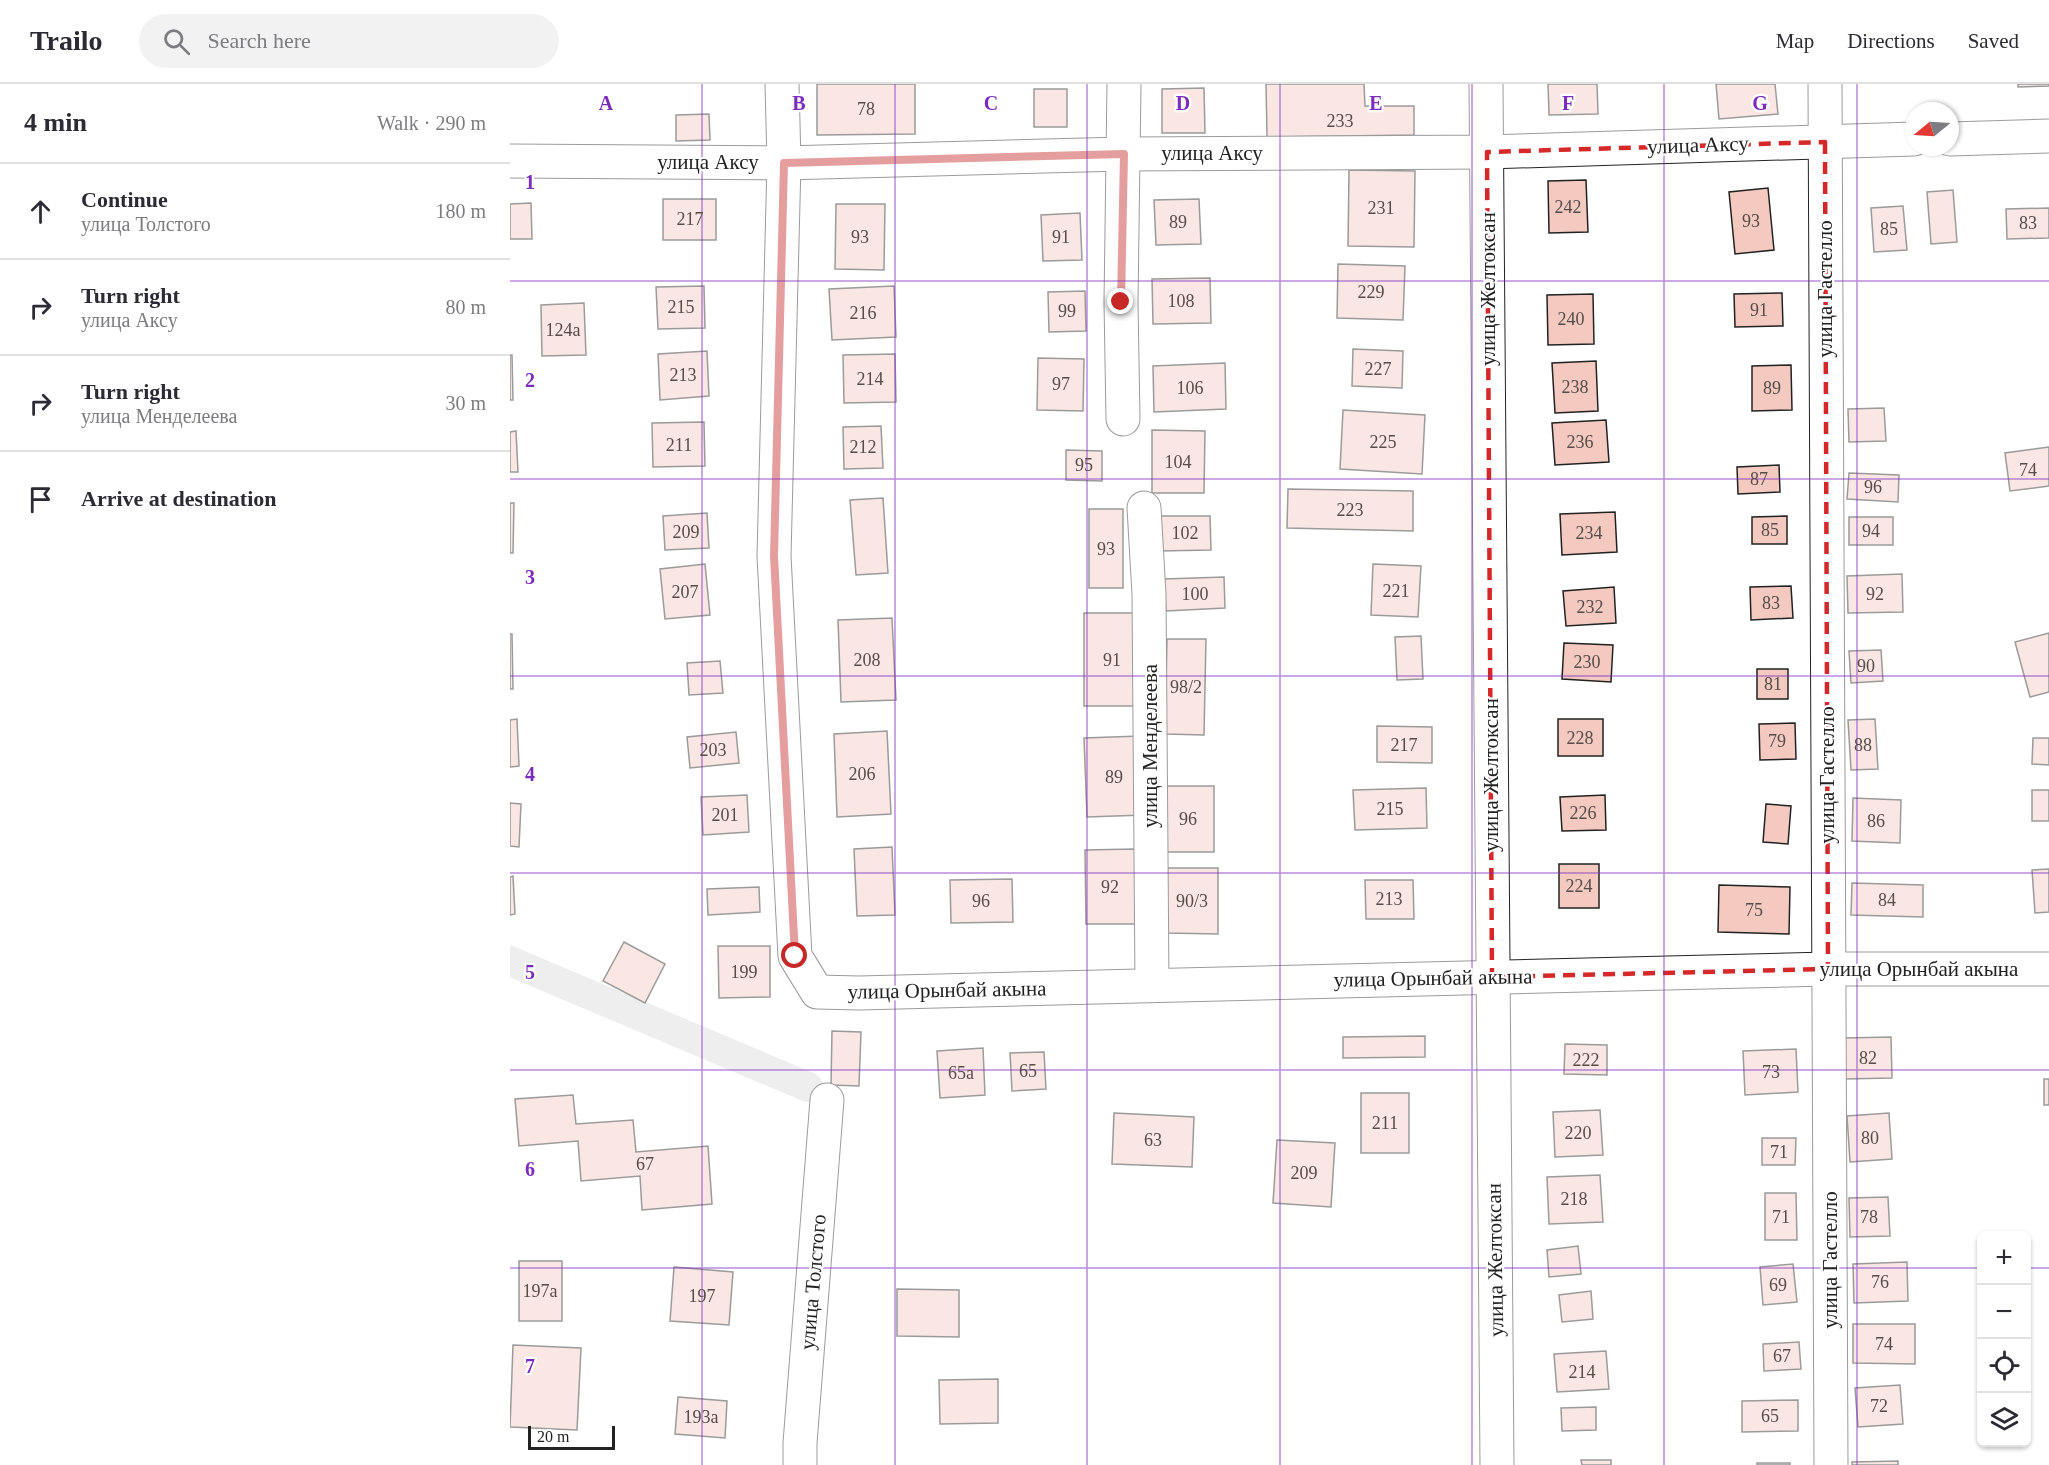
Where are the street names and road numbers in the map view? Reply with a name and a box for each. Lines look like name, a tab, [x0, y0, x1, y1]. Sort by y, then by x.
street label: улица Аксу	[1647, 131, 1750, 159]
street label: улица Аксу	[1161, 141, 1263, 165]
street label: улица Аксу	[657, 150, 759, 174]
street label: улица Желтоксан	[1476, 212, 1500, 366]
street label: улица Гастелло	[1813, 220, 1837, 358]
street label: улица Менделеева	[1138, 663, 1162, 828]
street label: улица Желтоксан	[1479, 698, 1503, 852]
street label: улица Гастелло	[1815, 706, 1839, 844]
street label: улица Орынбай акына	[1820, 957, 2019, 981]
street label: улица Орынбай акына	[1333, 964, 1533, 992]
street label: улица Орынбай акына	[847, 976, 1047, 1004]
street label: улица Желтоксан	[1482, 1183, 1508, 1337]
street label: улица Гастелло	[1818, 1191, 1842, 1329]
street label: улица Толстого	[795, 1213, 831, 1351]

